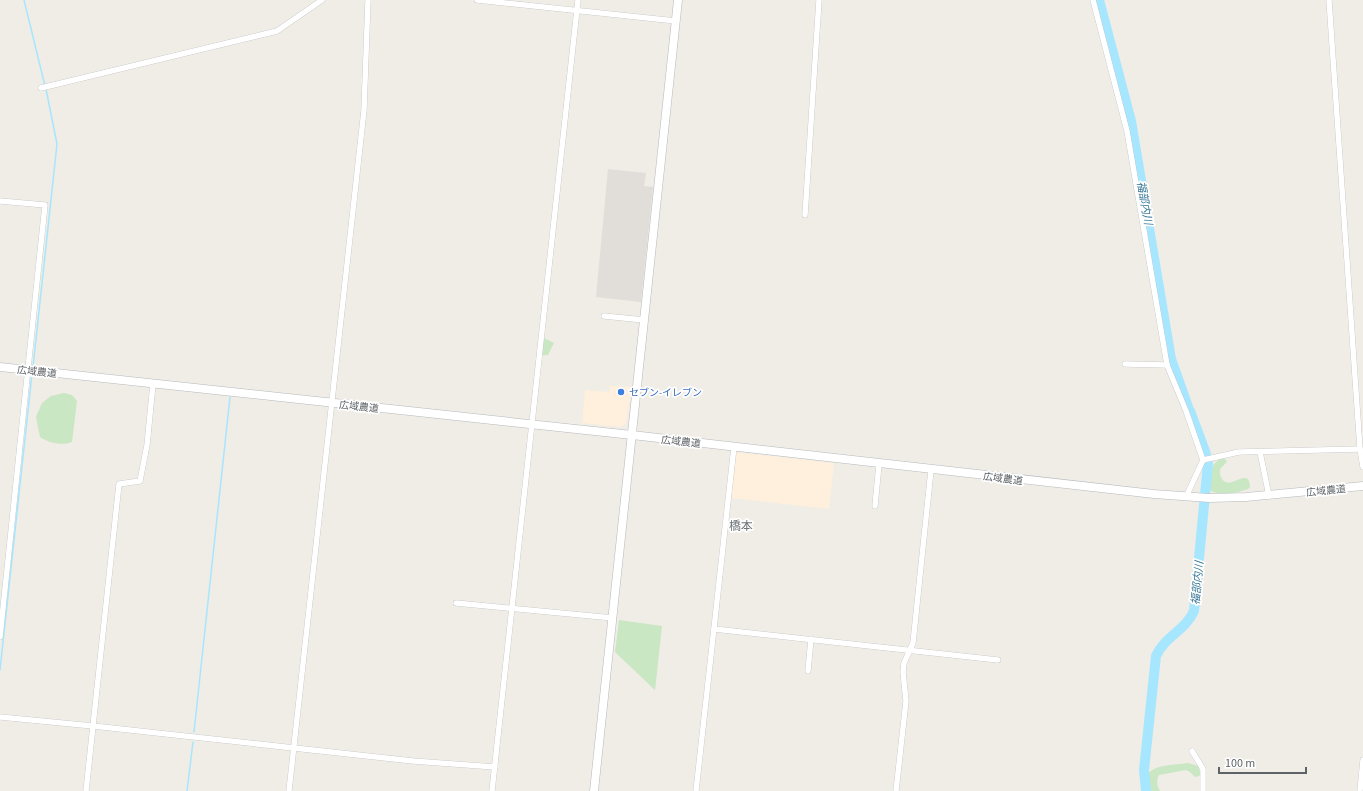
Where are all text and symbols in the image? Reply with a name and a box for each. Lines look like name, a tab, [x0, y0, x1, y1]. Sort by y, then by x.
water label: 福部内川	[1133, 180, 1156, 227]
street label: 広域農道	[16, 363, 58, 381]
place label: セブン-イレブン	[629, 386, 702, 400]
marker: セブン-イレブン	[616, 387, 626, 397]
street label: 広域農道	[338, 398, 380, 416]
street label: 広域農道	[660, 433, 702, 451]
street label: 広域農道	[982, 470, 1024, 488]
street label: 広域農道	[1305, 482, 1347, 500]
district label: 橋本	[729, 518, 753, 535]
water label: 福部内川	[1188, 559, 1207, 606]
scale bar	[1219, 749, 1306, 775]
text: 100 m	[1225, 755, 1255, 772]

